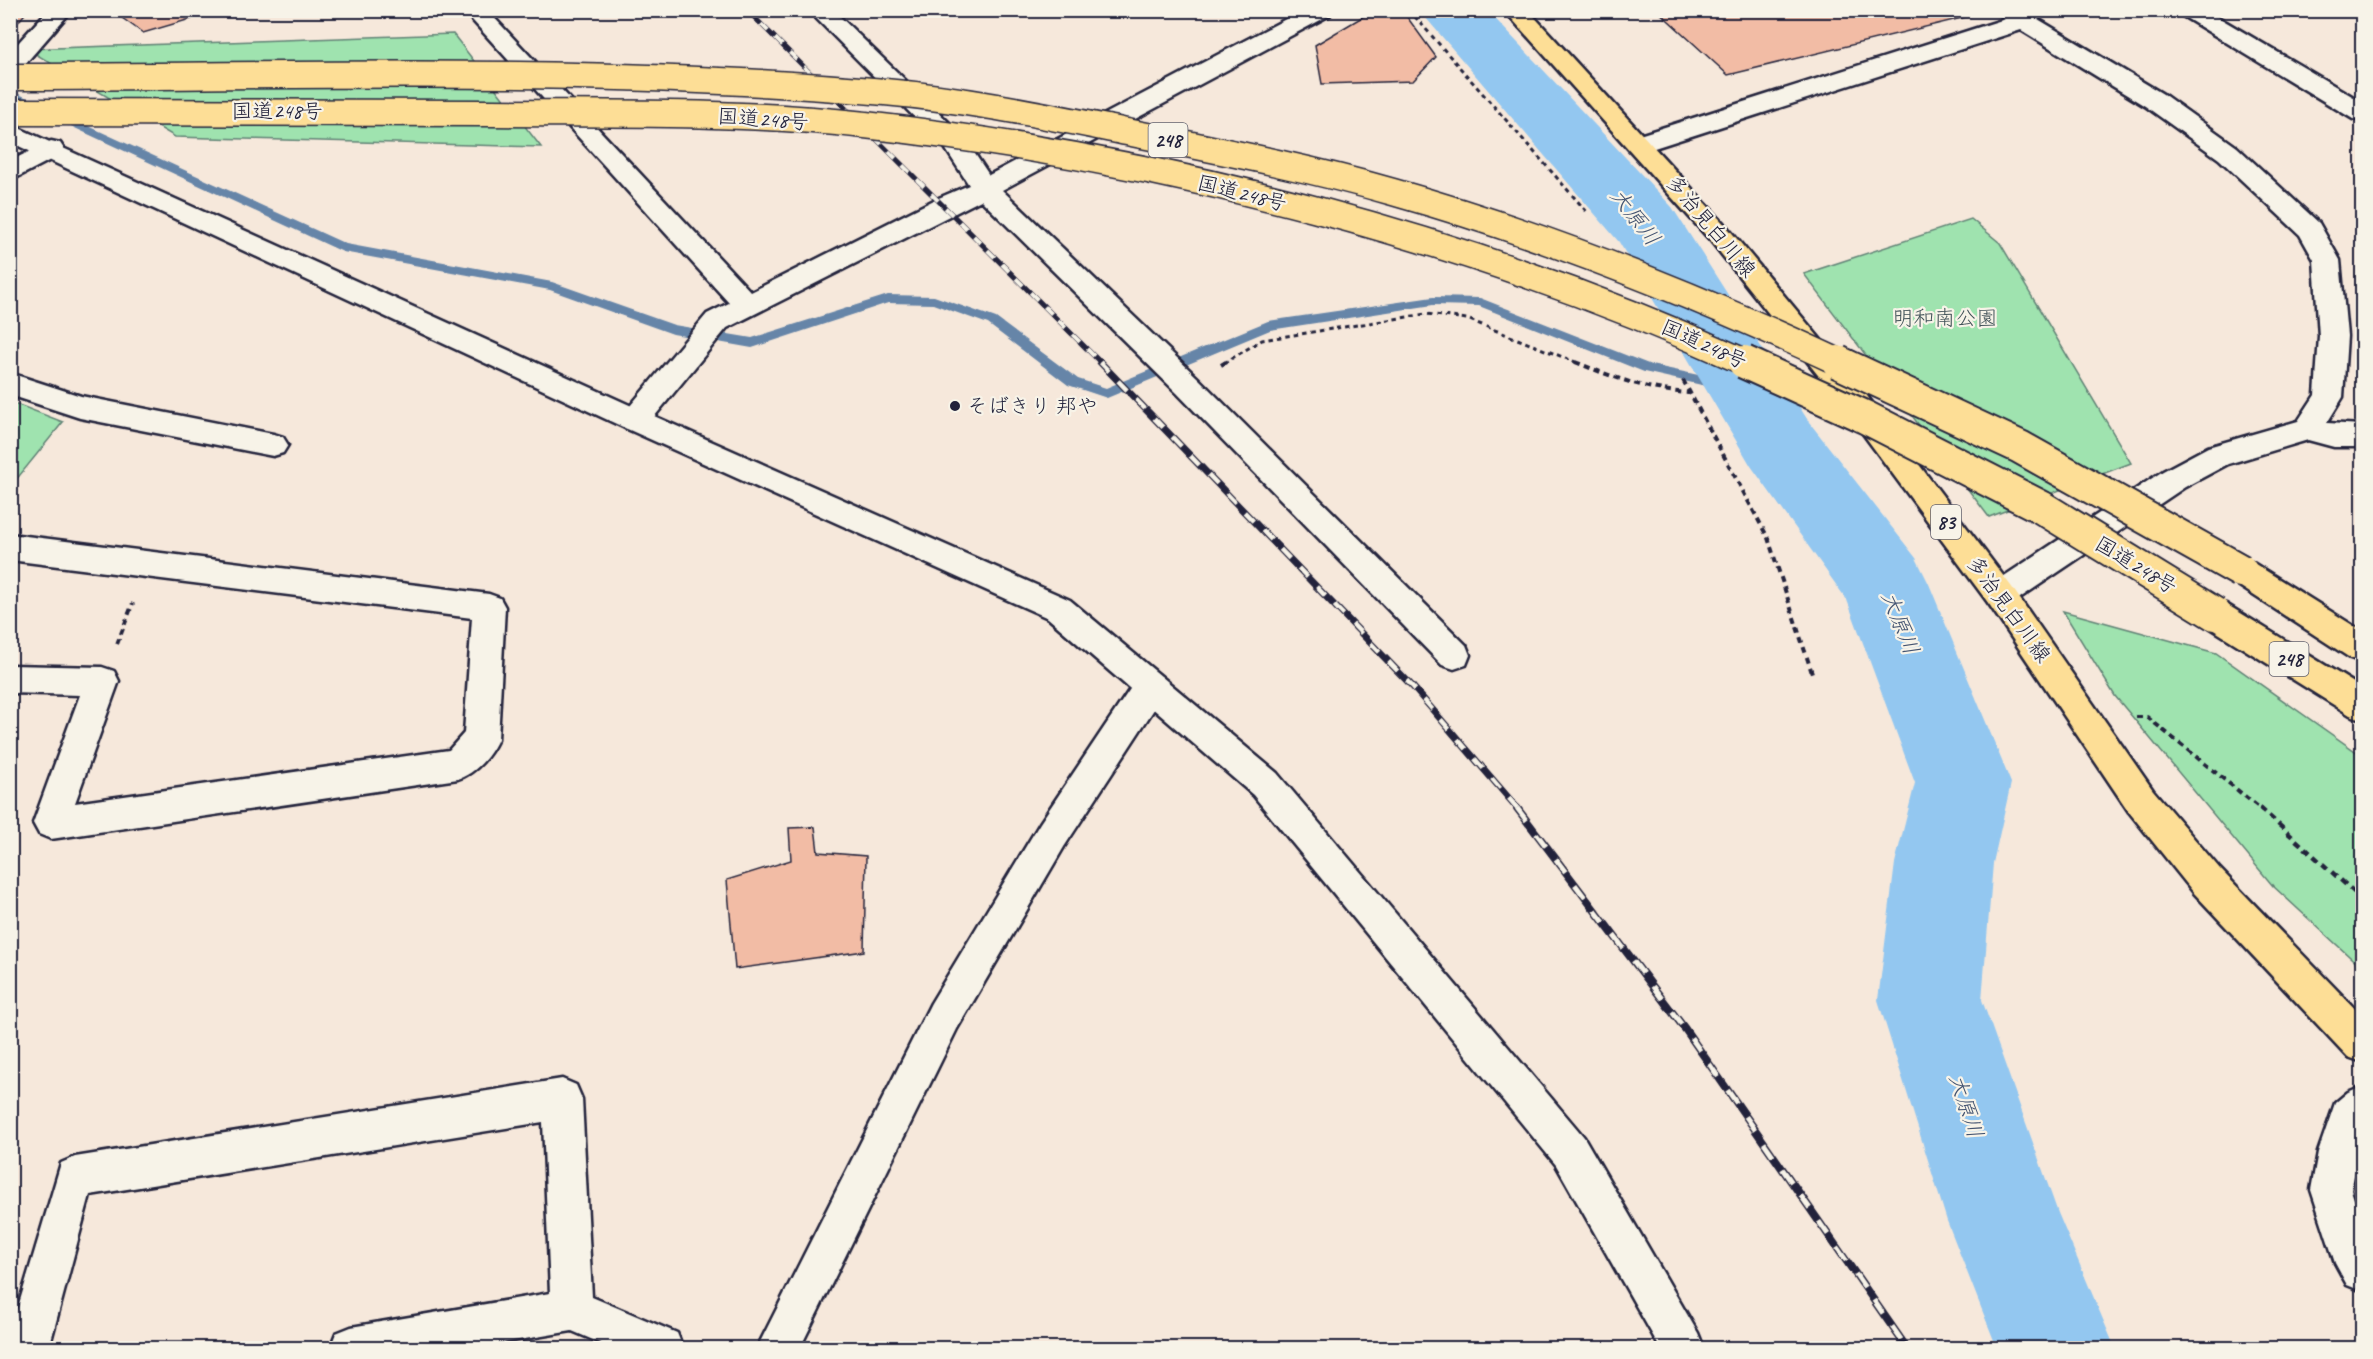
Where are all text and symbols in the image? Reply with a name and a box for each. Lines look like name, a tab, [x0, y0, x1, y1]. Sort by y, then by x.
street label: 国道248号	[231, 98, 323, 124]
street label: 国道248号	[717, 103, 809, 135]
road number: 248	[1148, 123, 1188, 157]
street label: 国道248号	[1195, 169, 1289, 217]
street label: 多治見白川線	[1661, 169, 1761, 283]
water label: 大原川	[1604, 182, 1666, 252]
park label: 明和南公園	[1893, 305, 1998, 331]
street label: 国道248号	[1657, 314, 1751, 374]
place label: そばきり 邦や	[967, 393, 1098, 419]
marker: そばきり 邦や	[948, 399, 962, 413]
road number: 83	[1931, 505, 1961, 539]
street label: 国道248号	[2090, 530, 2182, 600]
street label: 多治見白川線	[1961, 550, 2057, 668]
water label: 大原川	[1875, 587, 1925, 659]
road number: 248	[2270, 642, 2308, 676]
water label: 大原川	[1942, 1070, 1990, 1142]

